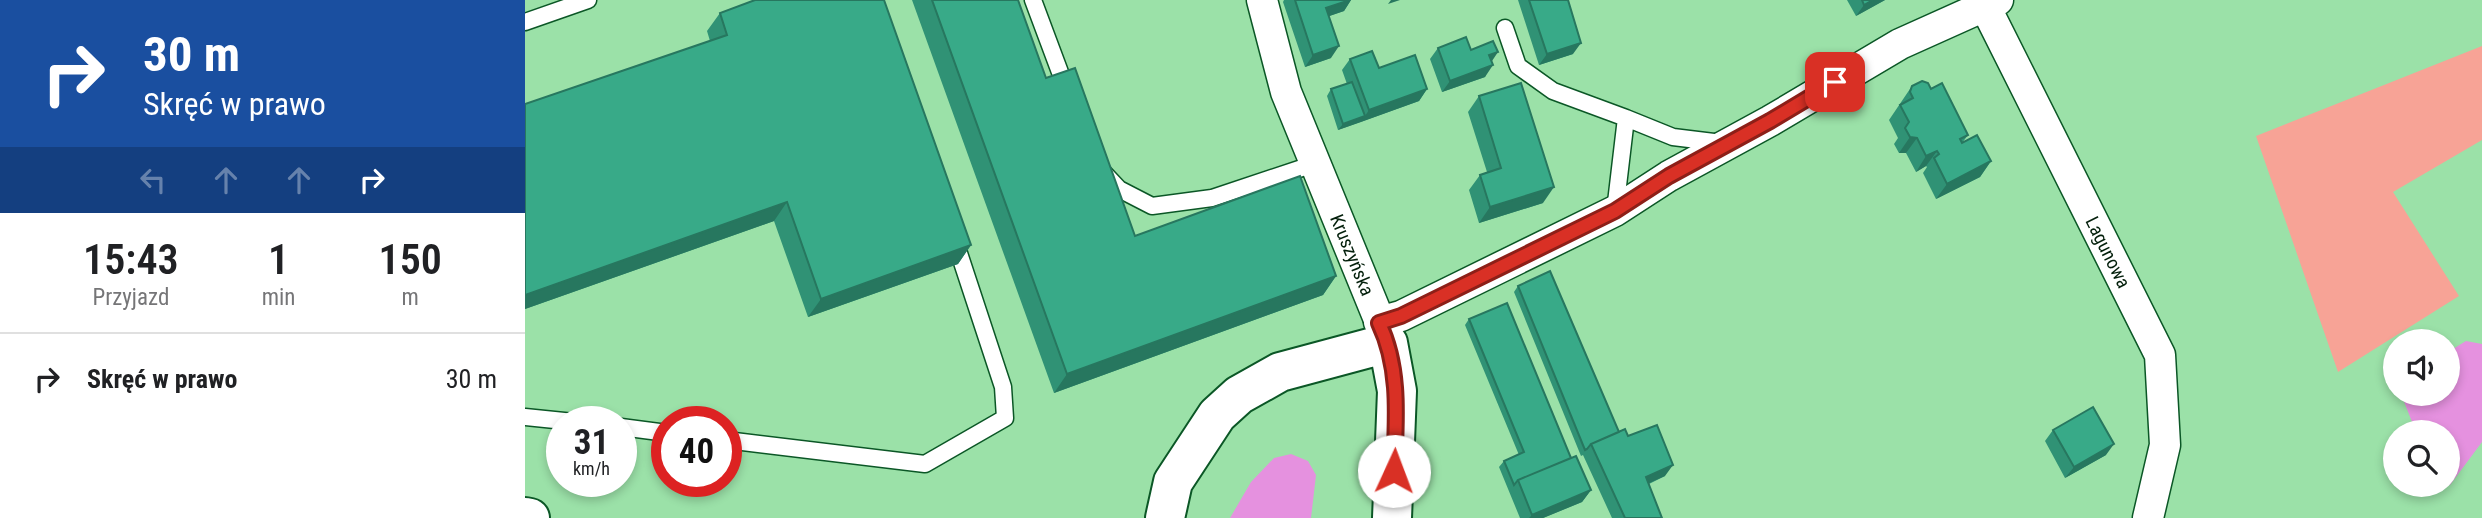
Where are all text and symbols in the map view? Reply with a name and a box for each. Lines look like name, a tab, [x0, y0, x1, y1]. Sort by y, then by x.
text: 30 m	[143, 26, 240, 83]
icon: right	[28, 28, 119, 119]
pin	[1805, 52, 1865, 112]
icon: arrive	[1816, 63, 1854, 101]
text: Skręć w prawo	[143, 85, 326, 123]
icon: left	[134, 161, 172, 199]
icon: ahead	[207, 161, 245, 199]
icon: ahead	[280, 161, 318, 199]
icon: right	[353, 161, 391, 199]
street label: Kruszyńska	[1326, 211, 1379, 299]
street label: Lagunowa	[2081, 213, 2136, 292]
text: 15:43	[83, 235, 179, 284]
text: 1	[268, 235, 289, 284]
text: 150	[379, 235, 442, 284]
text: Przyjazd	[92, 284, 169, 311]
text: min	[262, 284, 295, 311]
text: m	[402, 284, 419, 311]
map controls	[2383, 329, 2460, 497]
button: sound	[2383, 329, 2460, 406]
icon: right	[28, 360, 66, 398]
text: Skręć w prawo	[87, 364, 237, 394]
text: 30 m	[446, 364, 497, 394]
speed limit sign: 40	[651, 406, 742, 497]
button: search	[2383, 420, 2460, 497]
text: 31	[574, 422, 609, 463]
position arrow	[1357, 434, 1431, 508]
text: km/h	[573, 458, 610, 479]

